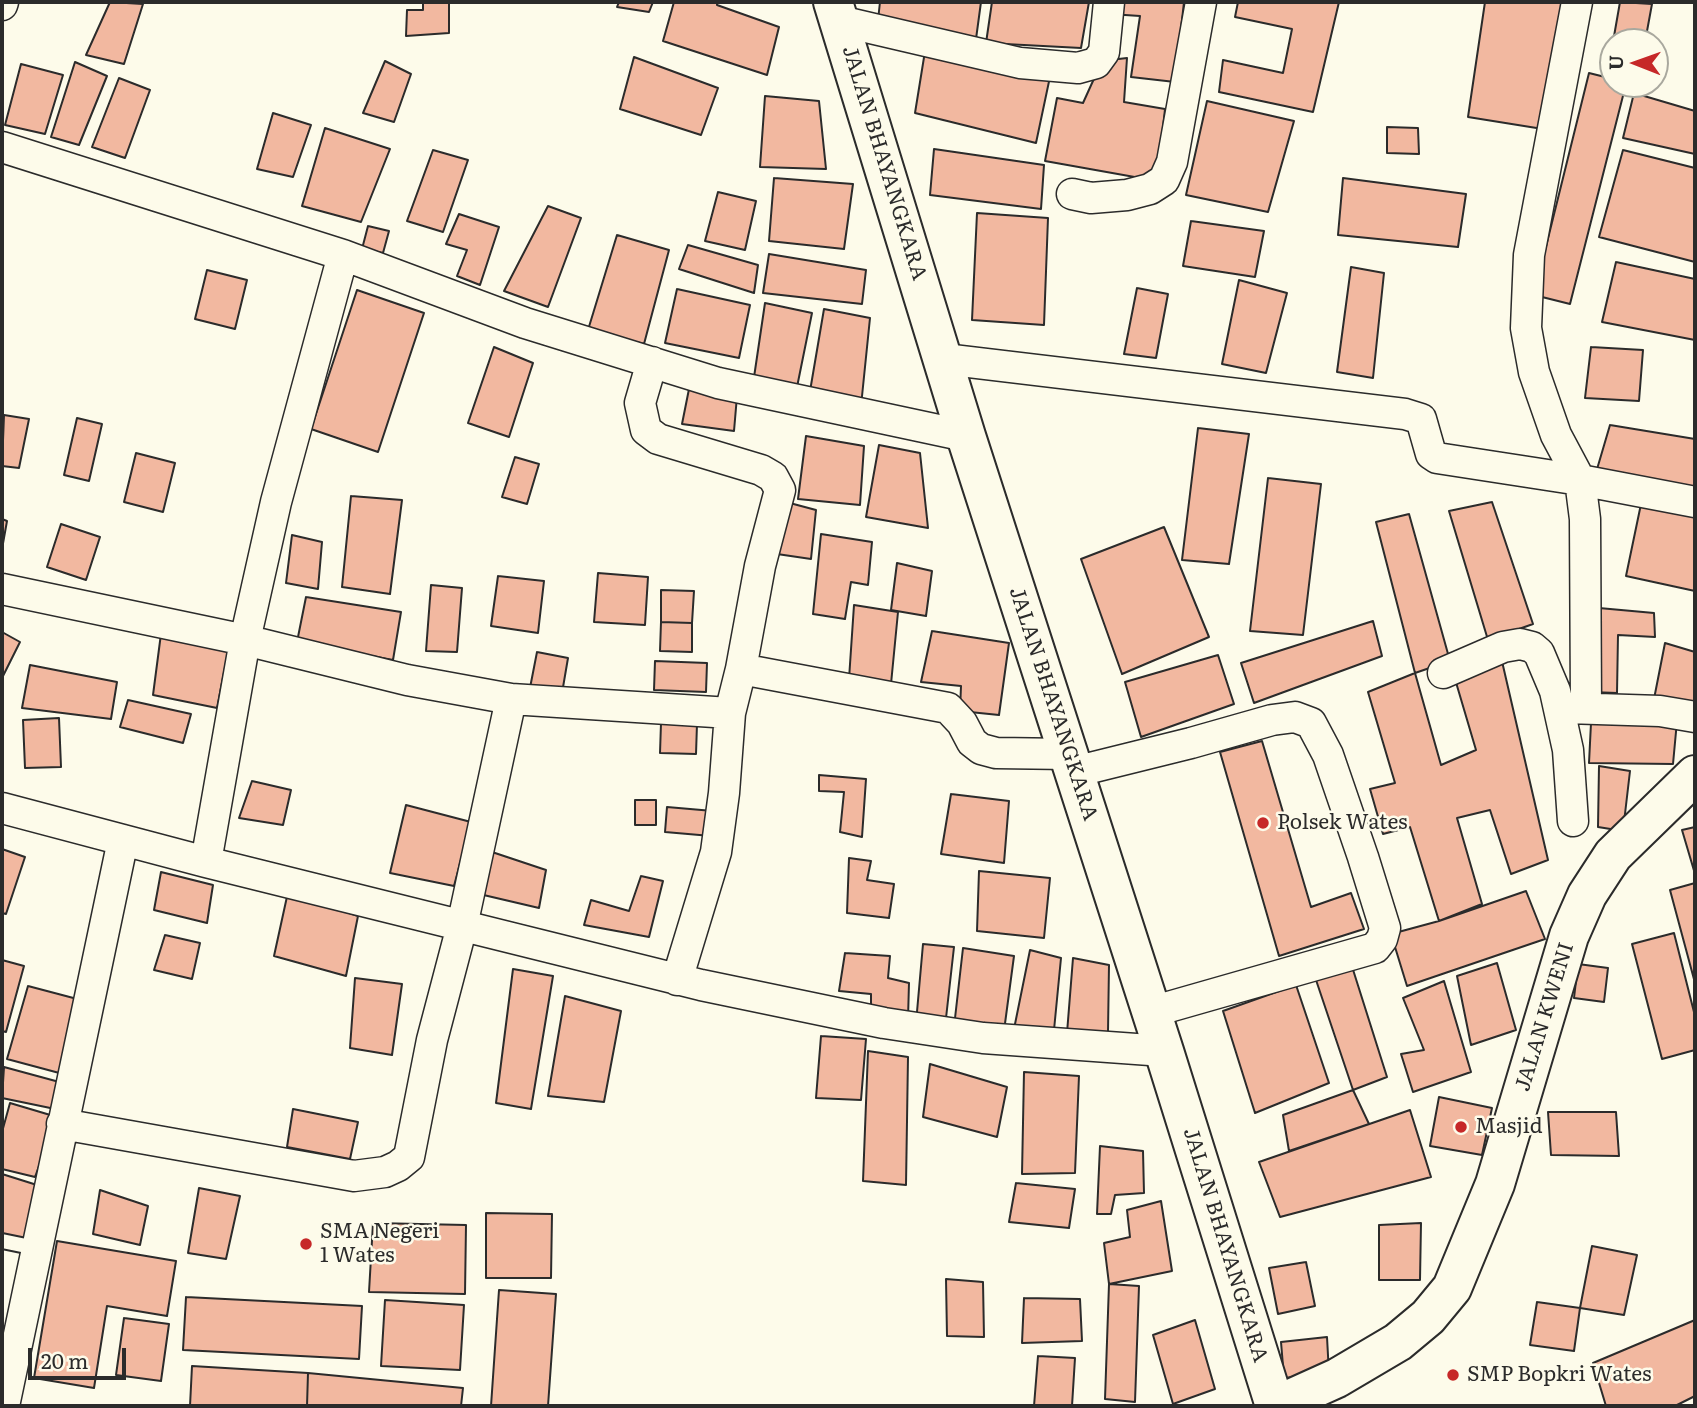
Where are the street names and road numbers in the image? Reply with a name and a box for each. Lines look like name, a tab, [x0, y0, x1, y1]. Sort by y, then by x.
street label: JALAN BHAYANGKARA	[836, 43, 932, 283]
street label: JALAN BHAYANGKARA	[1003, 584, 1103, 824]
street label: JALAN KWENI	[1510, 940, 1580, 1094]
street label: JALAN BHAYANGKARA	[1177, 1125, 1273, 1365]

